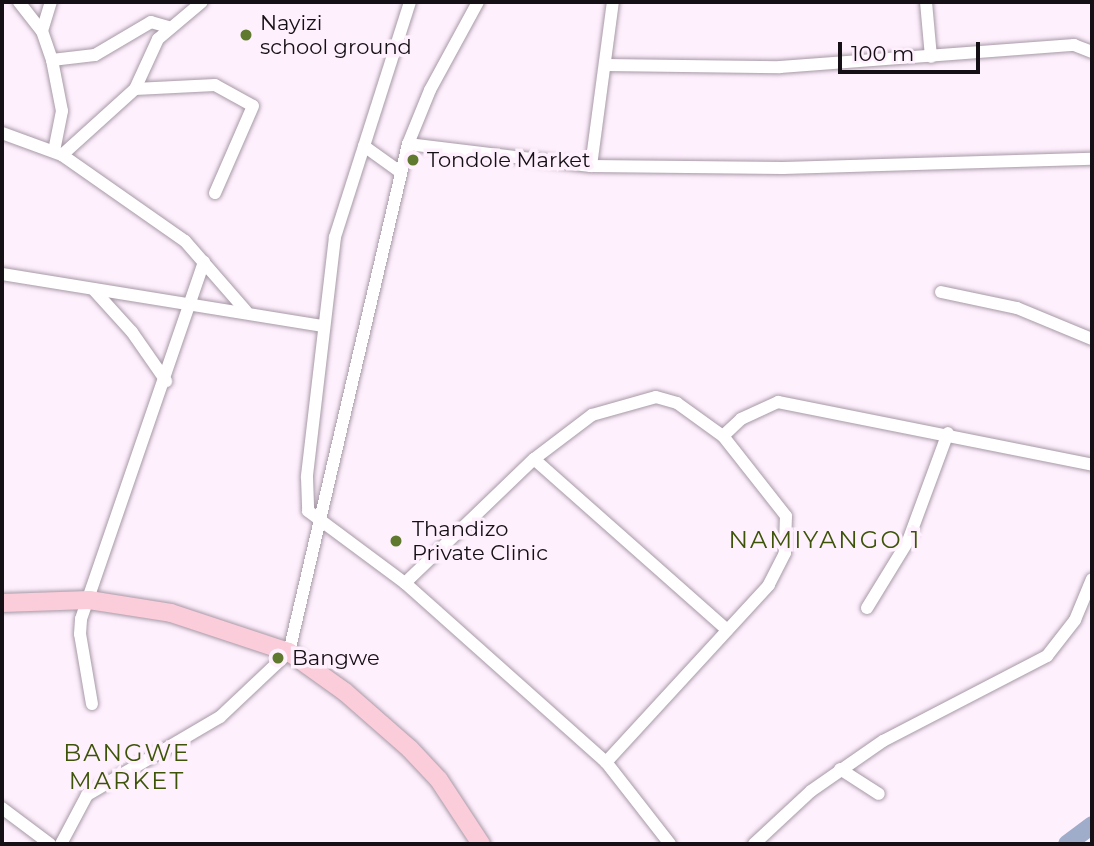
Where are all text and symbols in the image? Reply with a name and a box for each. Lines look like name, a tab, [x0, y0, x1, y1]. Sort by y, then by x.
place label: Nayizi school ground	[260, 10, 412, 60]
marker: Nayizi school ground	[238, 27, 254, 43]
scale bar	[842, 28, 984, 72]
text: 100 m	[851, 41, 914, 66]
place label: Tondole Market	[427, 147, 591, 173]
marker: Tondole Market	[405, 152, 421, 168]
place label: Thandizo Private Clinic	[412, 516, 548, 566]
district label: NAMIYANGO 1	[730, 526, 920, 554]
marker: Thandizo Private Clinic	[386, 531, 406, 551]
place label: Bangwe	[292, 645, 380, 671]
marker: Bangwe	[270, 650, 286, 666]
district label: BANGWE MARKET	[64, 739, 190, 795]

